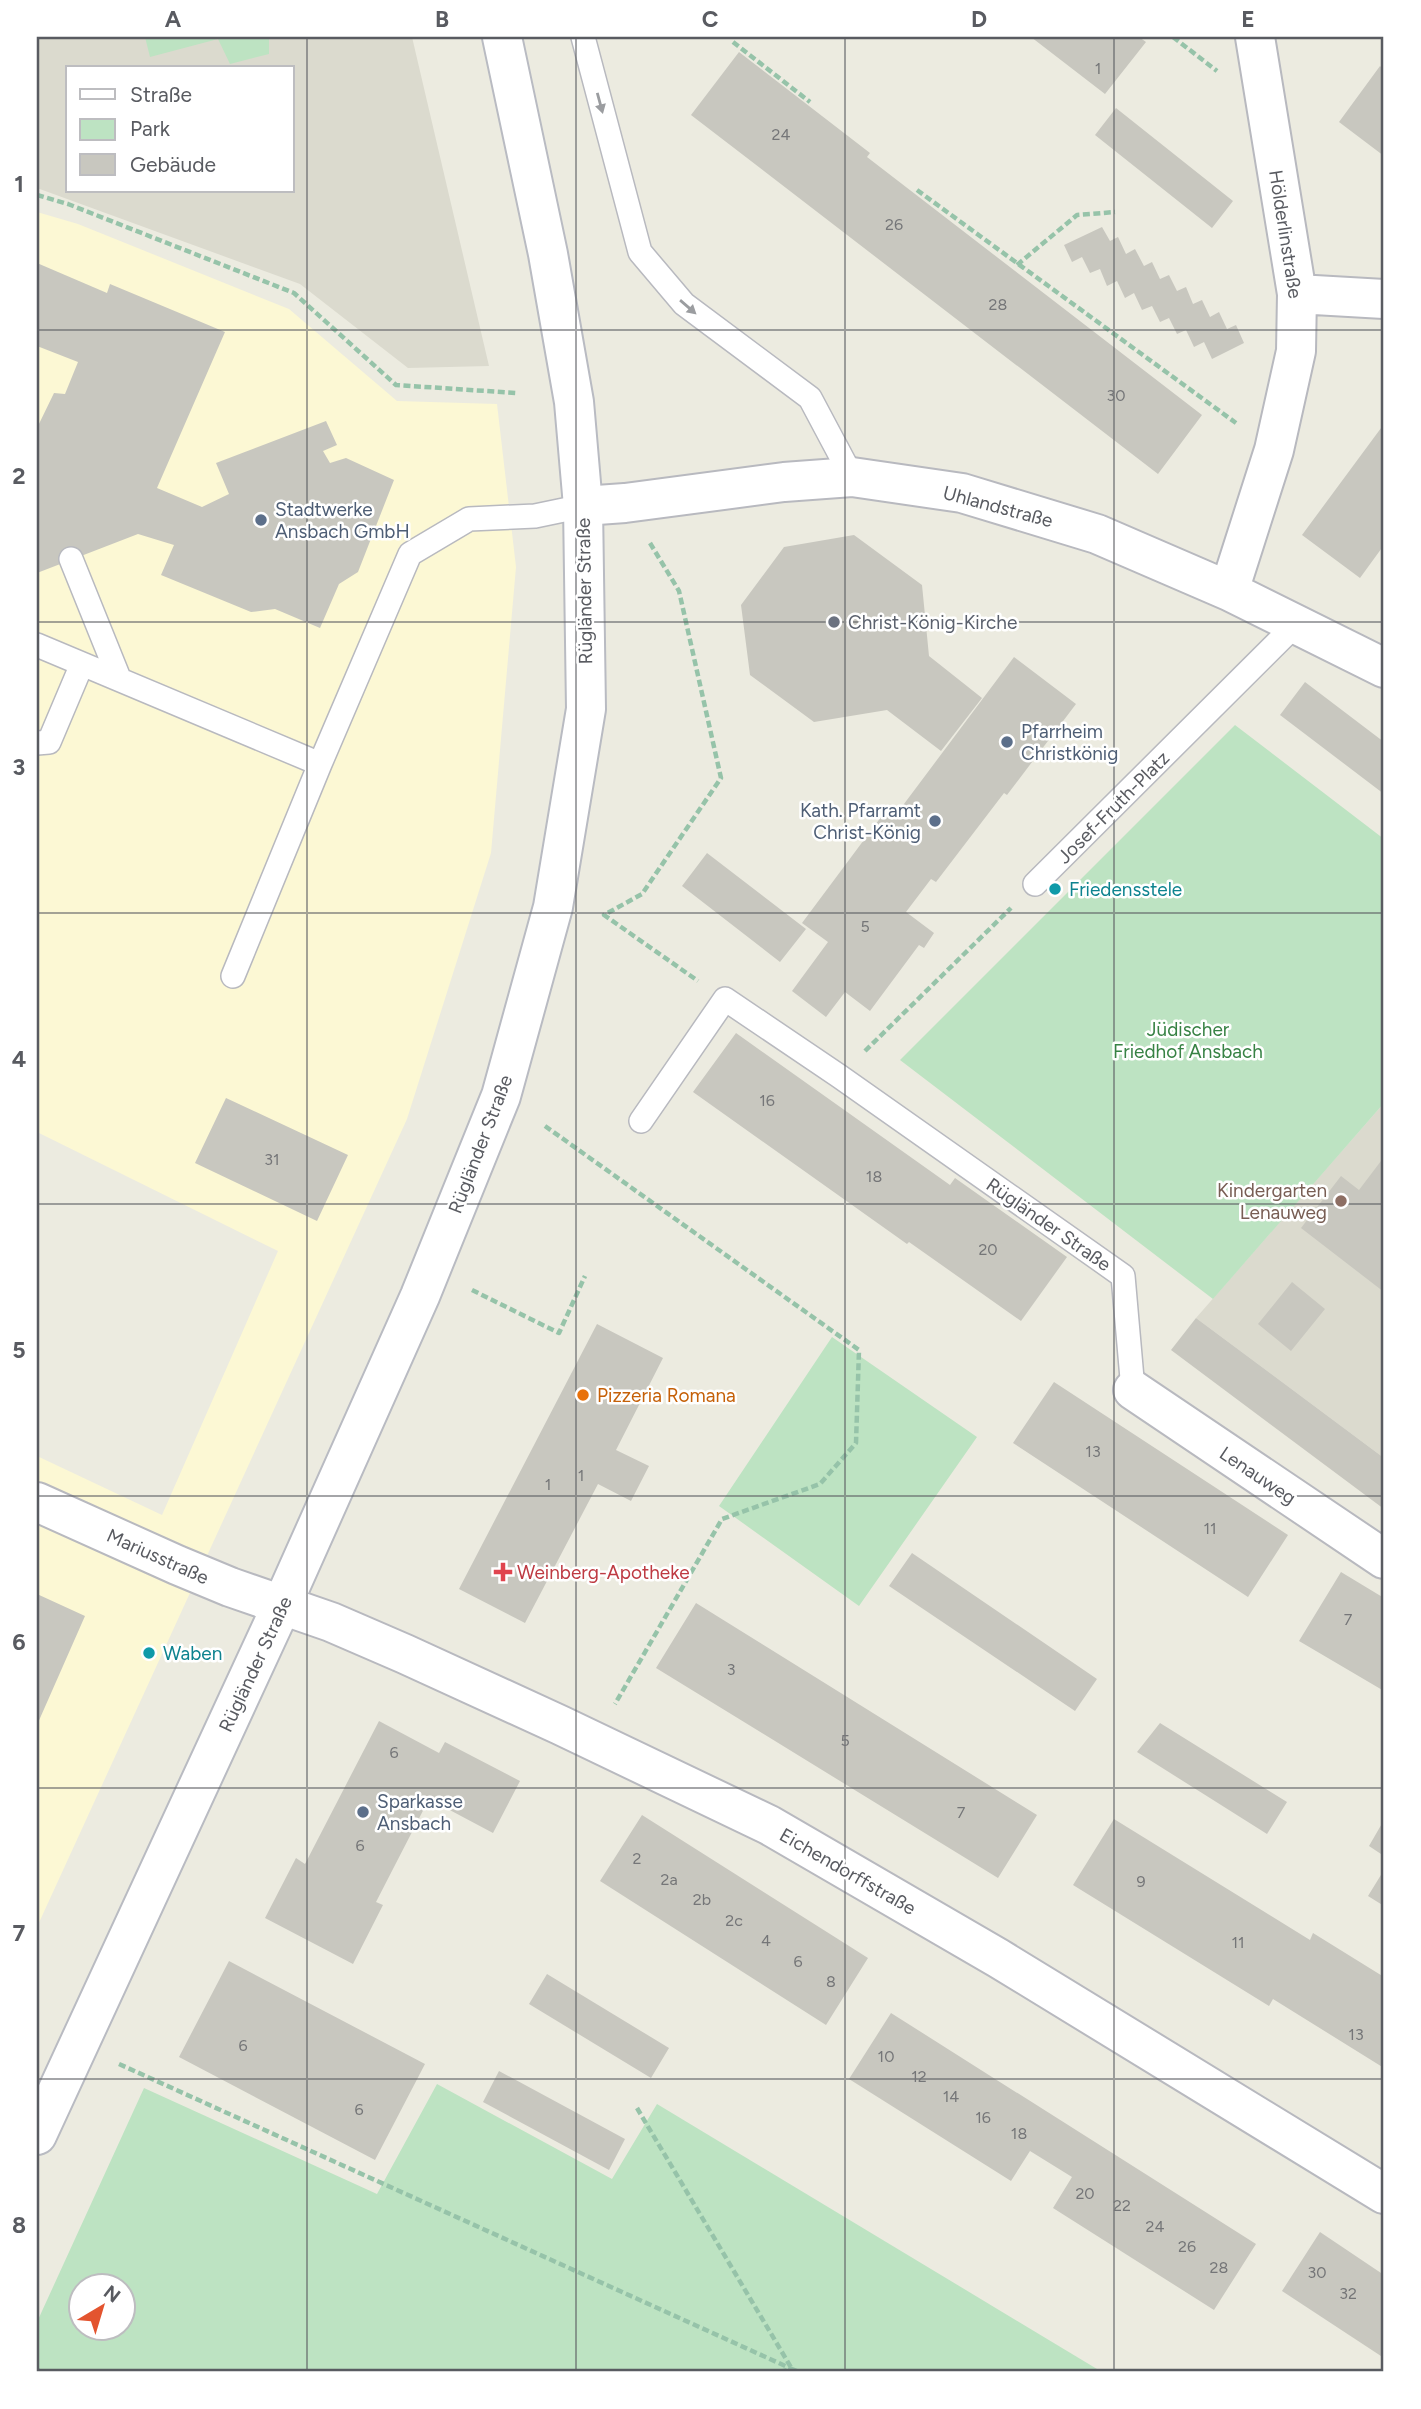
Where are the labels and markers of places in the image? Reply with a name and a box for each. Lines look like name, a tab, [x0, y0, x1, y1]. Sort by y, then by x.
place label: Stadtwerke Ansbach GmbH	[275, 498, 410, 543]
marker: Stadtwerke Ansbach GmbH	[253, 512, 269, 528]
place label: Christ-König-Kirche	[848, 611, 1017, 634]
marker: Christ-König-Kirche	[826, 614, 842, 630]
place label: Pfarrheim Christkönig	[1021, 720, 1118, 765]
marker: Pfarrheim Christkönig	[999, 734, 1015, 750]
place label: Kath. Pfarramt Christ-König	[800, 799, 921, 844]
marker: Kath. Pfarramt Christ-König	[927, 813, 943, 829]
place label: Friedensstele	[1069, 878, 1182, 901]
marker: Friedensstele	[1047, 881, 1063, 897]
place label: Kindergarten Lenauweg	[1217, 1179, 1327, 1224]
marker: Kindergarten Lenauweg	[1333, 1193, 1349, 1209]
place label: Pizzeria Romana	[597, 1384, 736, 1407]
marker: Pizzeria Romana	[575, 1387, 591, 1403]
place label: Weinberg-Apotheke	[517, 1561, 690, 1584]
marker: Weinberg-Apotheke	[495, 1564, 511, 1580]
place label: Waben	[163, 1642, 222, 1665]
marker: Waben	[141, 1645, 157, 1661]
place label: Sparkasse Ansbach	[377, 1790, 463, 1835]
marker: Sparkasse Ansbach	[355, 1804, 371, 1820]

